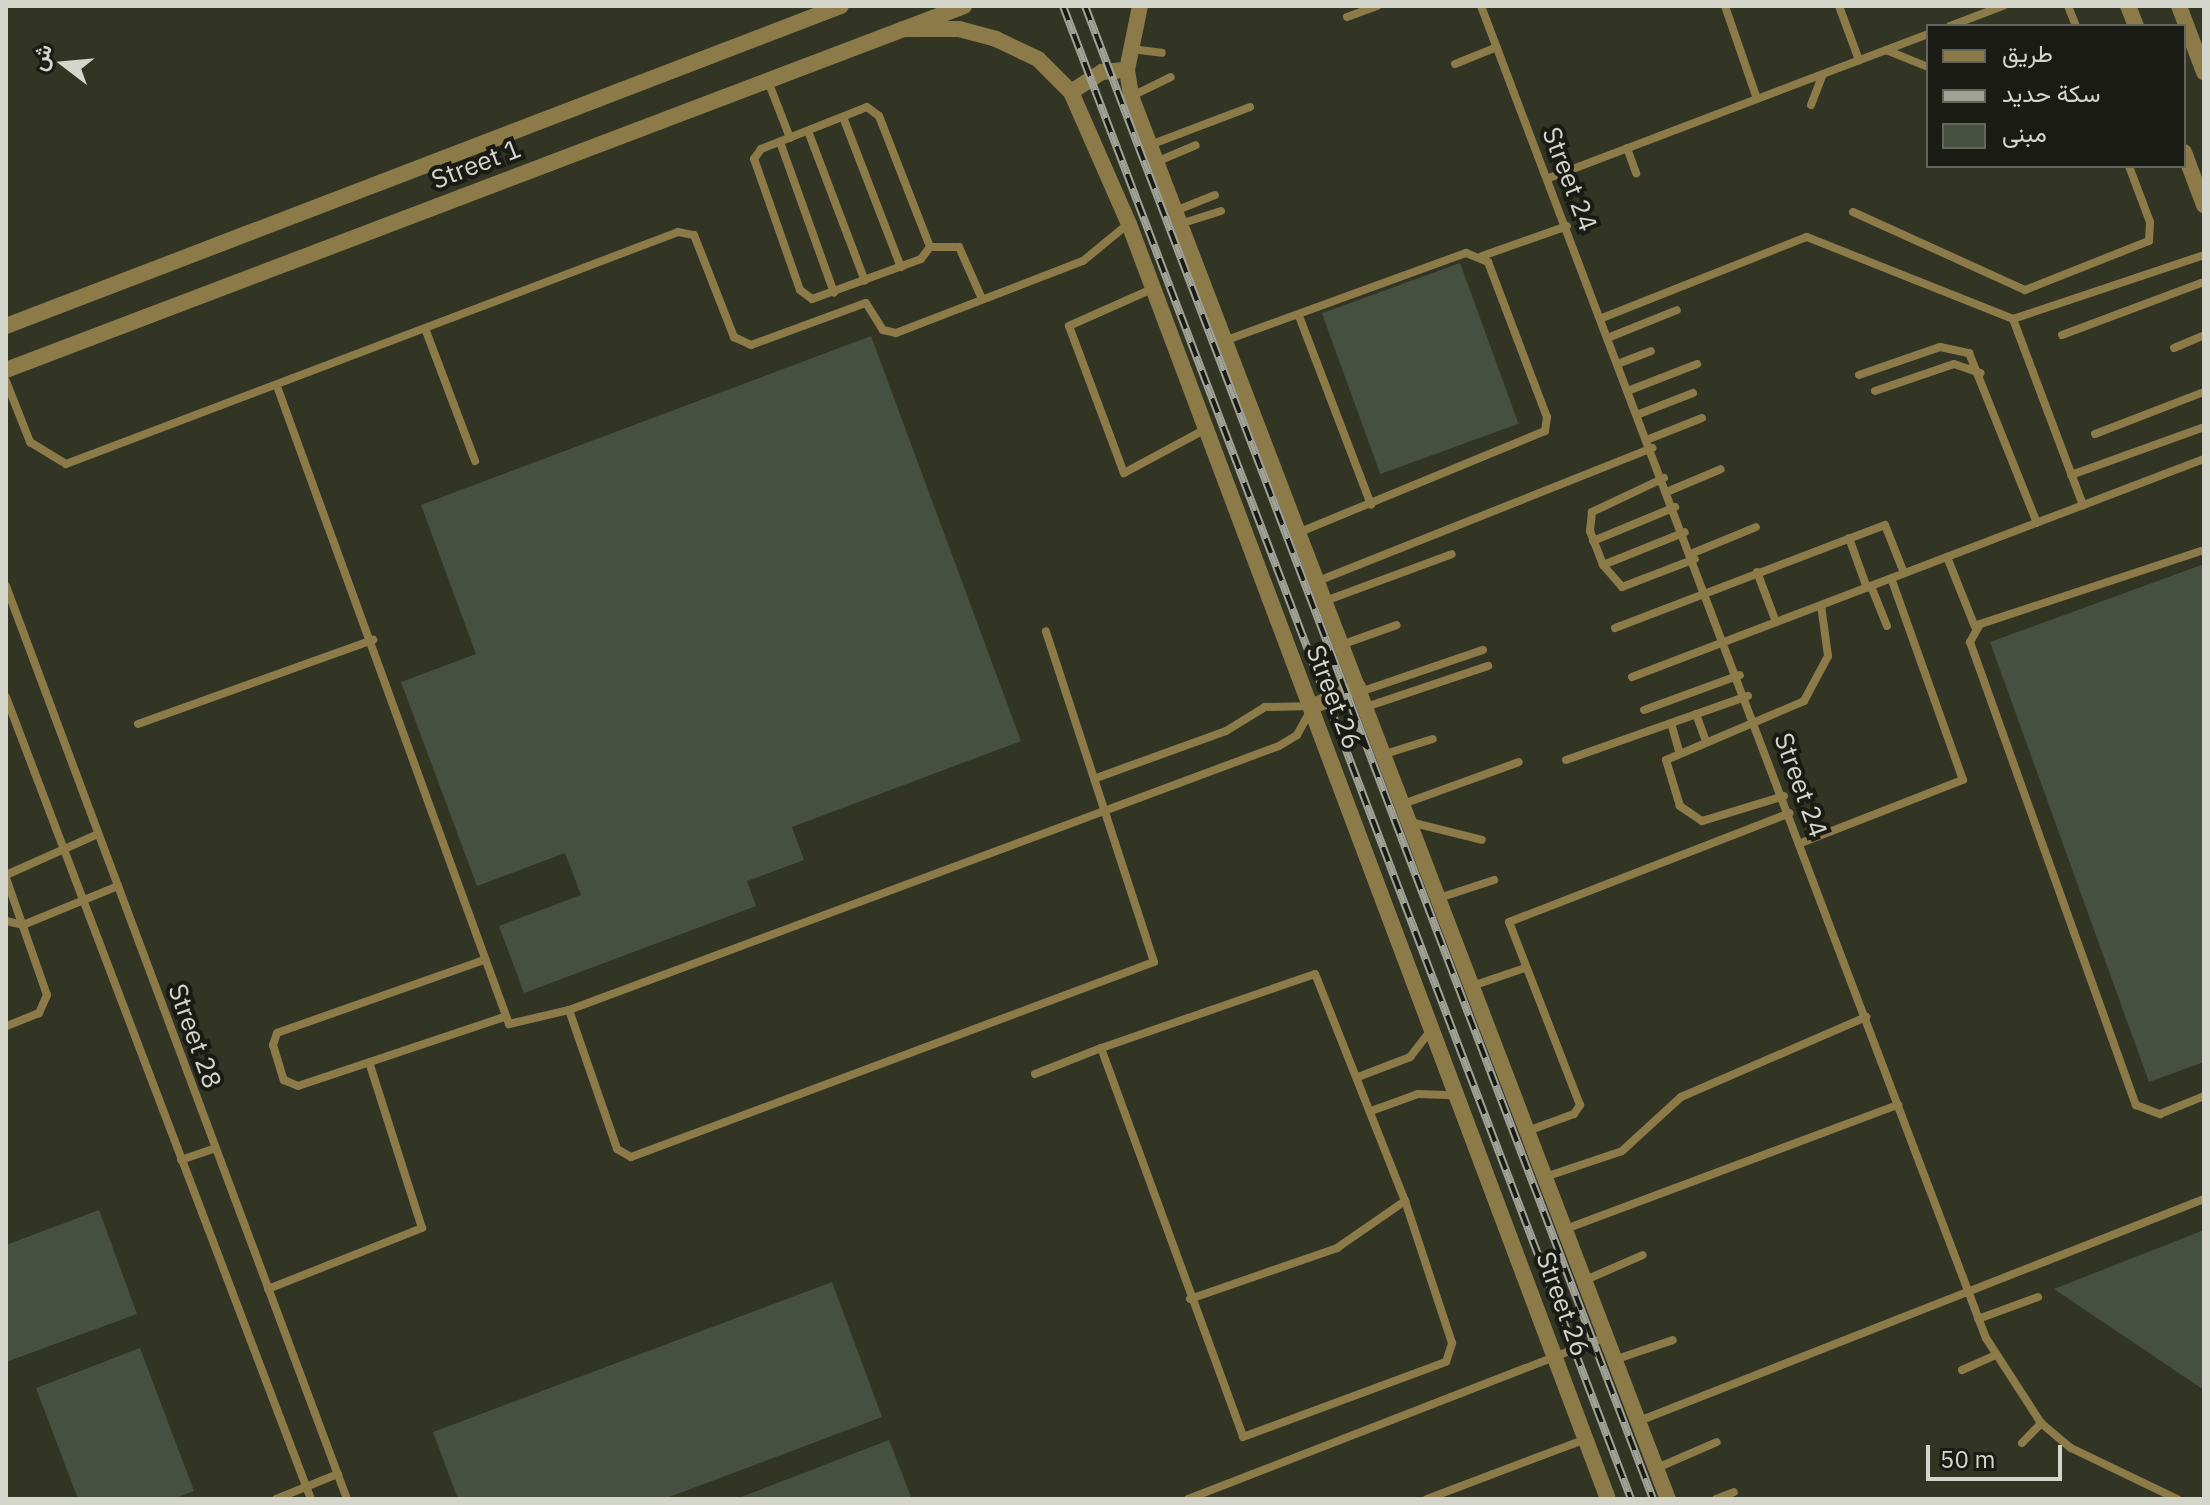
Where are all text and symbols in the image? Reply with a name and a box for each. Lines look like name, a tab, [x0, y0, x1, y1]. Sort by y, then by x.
north arrow	[24, 24, 104, 104]
legend	[1926, 24, 2186, 168]
text: طريق	[2002, 37, 2053, 69]
text: ش	[23, 41, 58, 74]
text: سكة حديد	[2002, 77, 2100, 109]
text: مبنى	[2002, 117, 2047, 149]
street label: Street 24	[1536, 123, 1604, 235]
street label: Street 1	[427, 133, 525, 195]
street label: Street 26	[1300, 641, 1368, 753]
street label: Street 24	[1768, 729, 1834, 841]
street label: Street 28	[162, 980, 228, 1092]
street label: Street 26	[1530, 1248, 1596, 1360]
scale bar	[1930, 1429, 2066, 1479]
text: 50 m	[1940, 1443, 1995, 1475]

